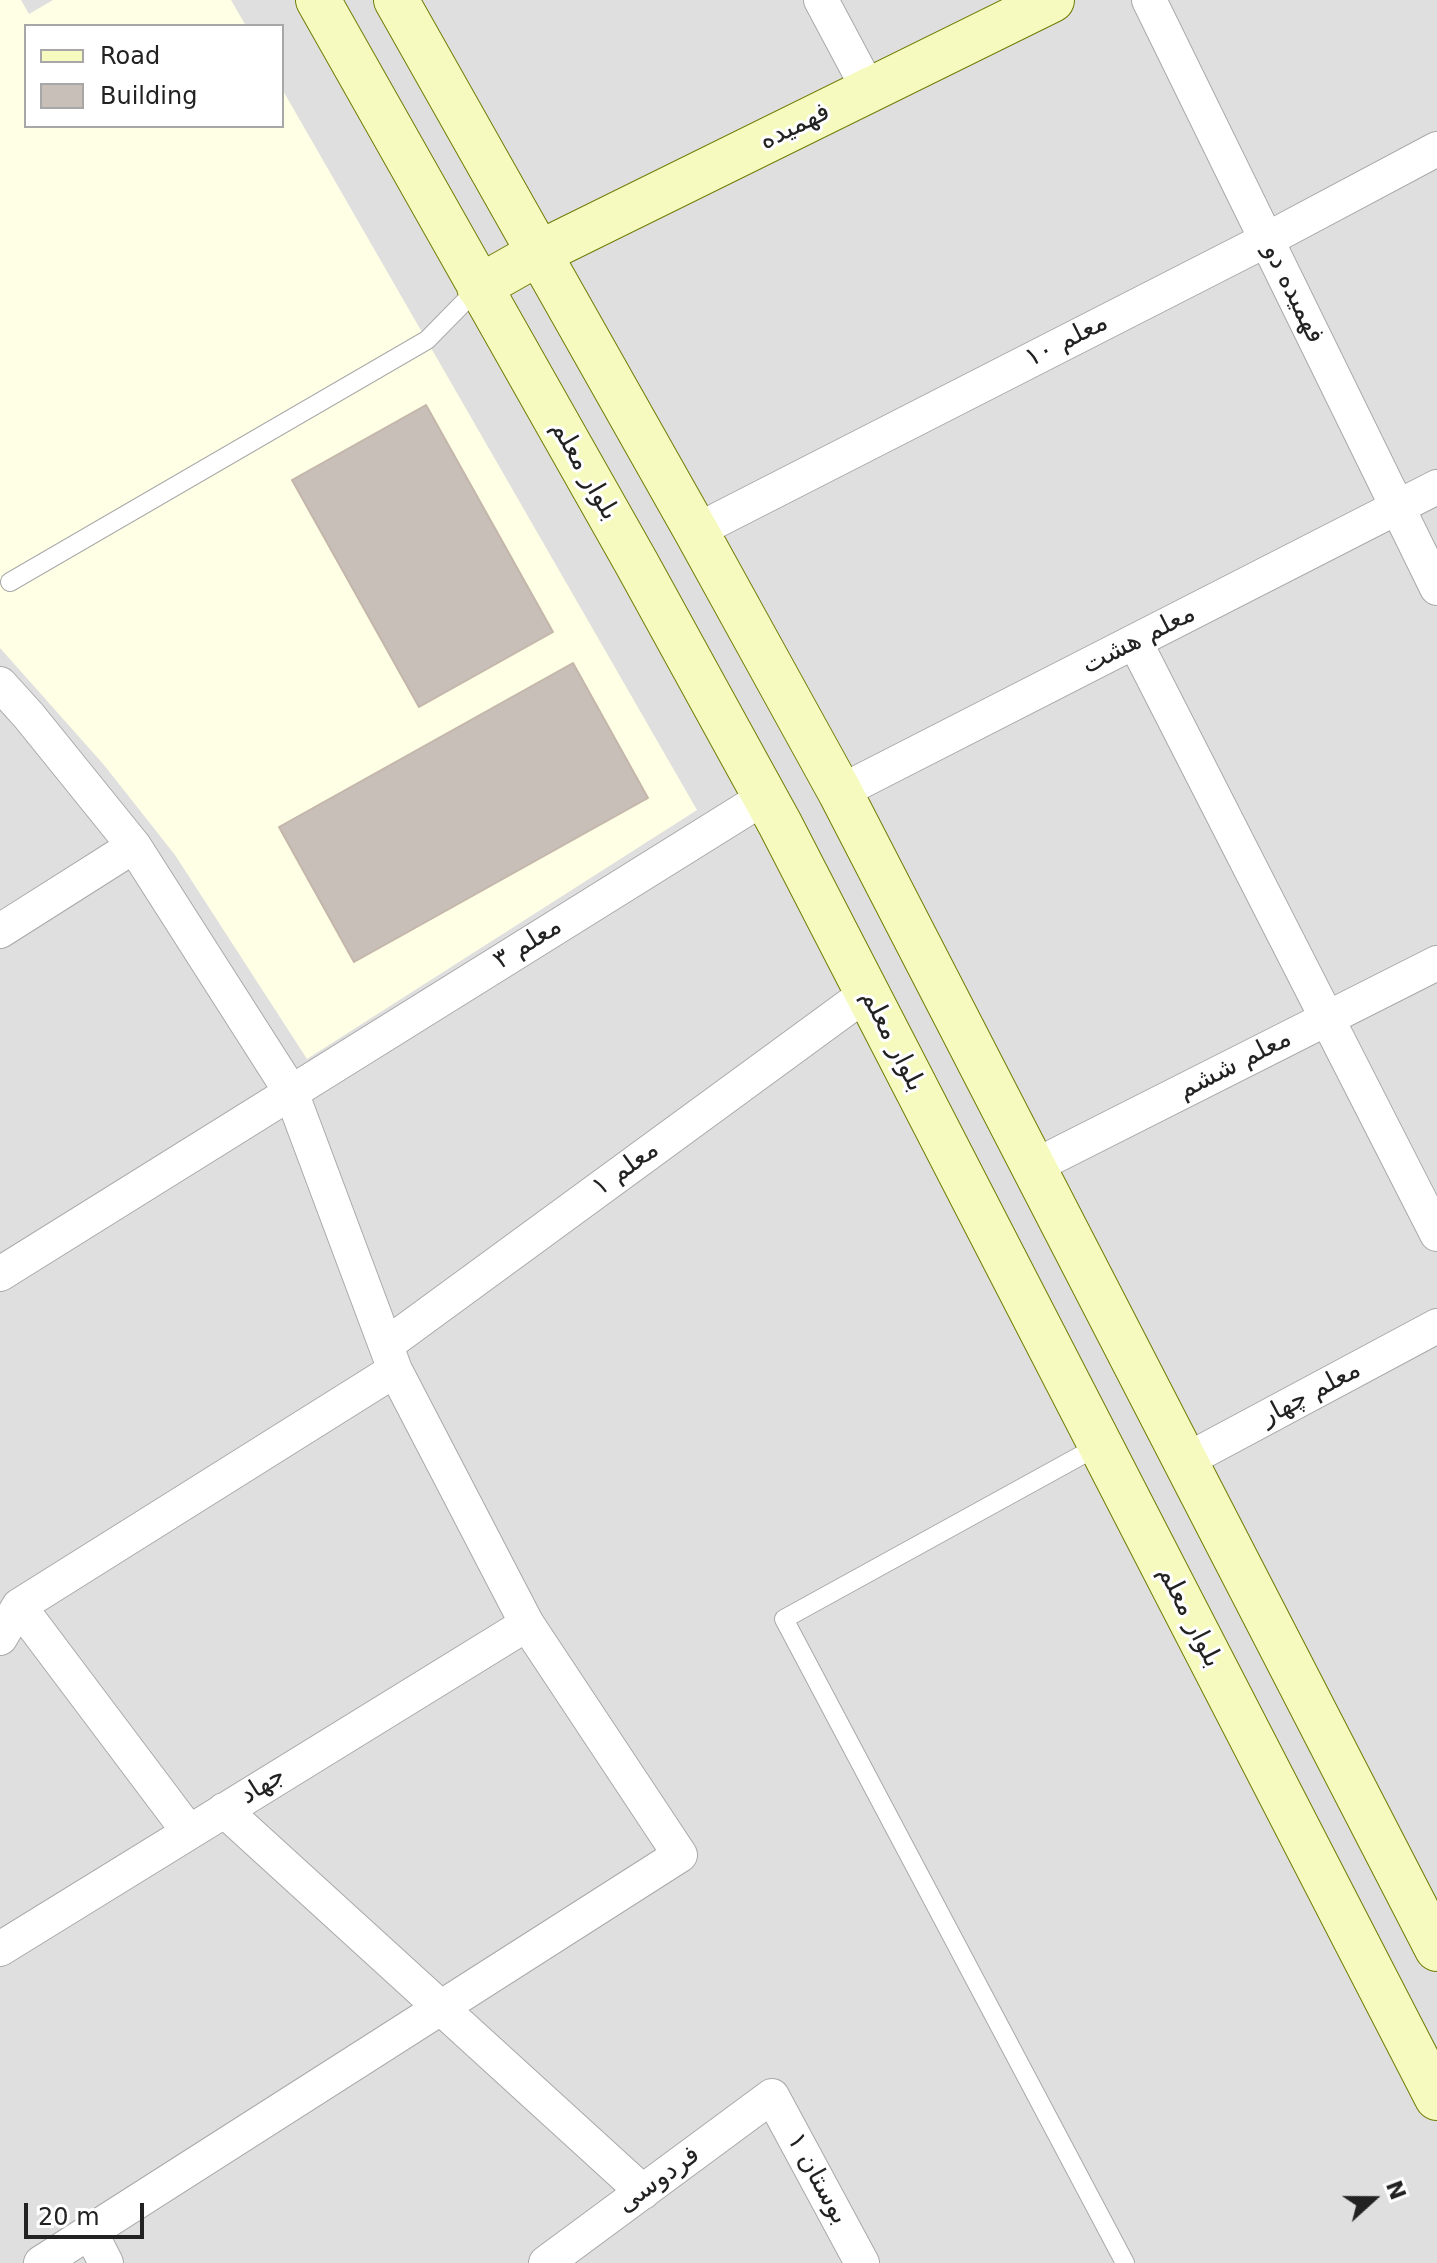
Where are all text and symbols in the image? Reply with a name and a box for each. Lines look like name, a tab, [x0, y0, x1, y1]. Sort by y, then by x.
legend	[24, 24, 284, 128]
text: Road	[100, 42, 160, 70]
text: Building	[100, 82, 197, 110]
street label: فهمیده	[755, 97, 835, 157]
street label: فهمیده دو	[1256, 239, 1330, 349]
street label: معلم ۱۰	[1020, 307, 1114, 375]
street label: بلوار معلم	[543, 416, 625, 526]
street label: معلم هشت	[1077, 598, 1201, 682]
street label: معلم ۳	[488, 911, 568, 977]
street label: بلوار معلم	[853, 985, 931, 1097]
street label: معلم ششم	[1173, 1023, 1297, 1107]
street label: معلم ۱	[587, 1134, 665, 1204]
street label: معلم چهار	[1255, 1355, 1367, 1433]
street label: بلوار معلم	[1150, 1561, 1228, 1673]
street label: جهاد	[235, 1760, 291, 1812]
street label: بوستان ۱	[779, 2128, 855, 2230]
street label: فردوسی	[612, 2140, 706, 2220]
north arrow	[1333, 2159, 1413, 2239]
text: N	[1381, 2177, 1411, 2203]
scale bar	[28, 2187, 148, 2237]
text: 20 m	[38, 2203, 100, 2231]

